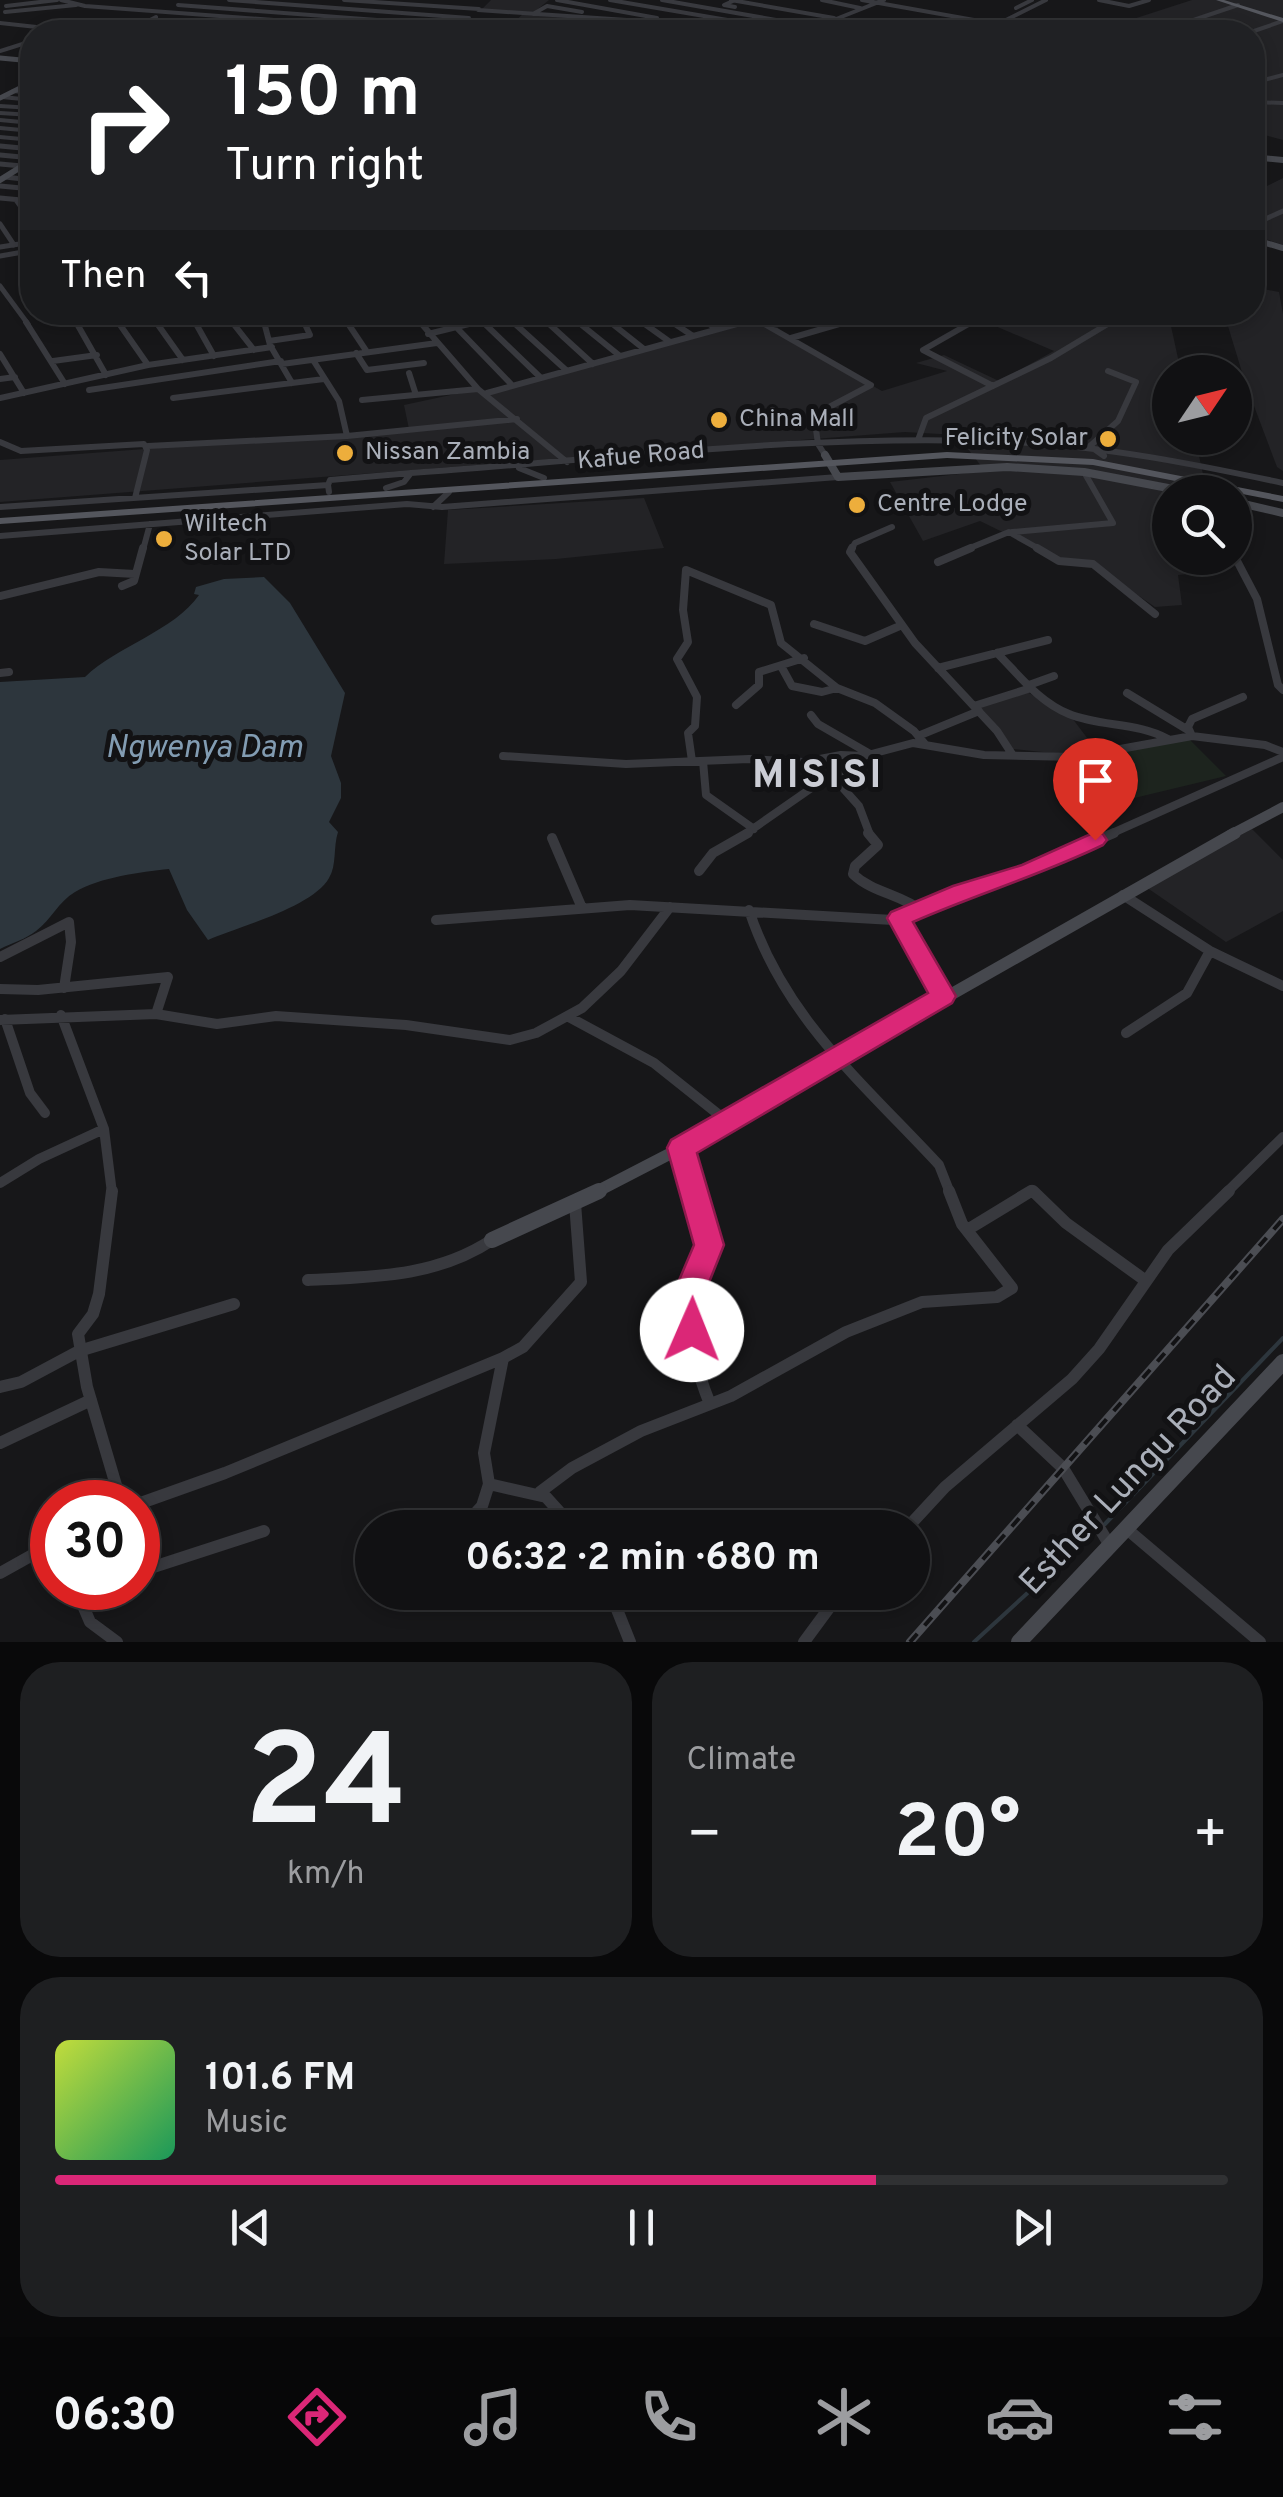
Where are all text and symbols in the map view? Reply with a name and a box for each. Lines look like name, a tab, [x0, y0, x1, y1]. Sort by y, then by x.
text: 150 m	[225, 52, 420, 141]
icon: right	[60, 60, 190, 190]
text: Turn right	[225, 139, 424, 196]
icon: left	[166, 250, 221, 305]
text: Then	[60, 253, 146, 302]
north arrow	[1152, 355, 1252, 455]
map controls	[1152, 355, 1252, 575]
place label: China Mall	[739, 404, 854, 436]
marker: China Mall	[708, 409, 730, 431]
place label: Felicity Solar	[944, 423, 1088, 455]
marker: Felicity Solar	[1097, 428, 1119, 450]
street label: Kafue Road	[576, 435, 706, 479]
place label: Nissan Zambia	[365, 437, 530, 469]
marker: Nissan Zambia	[334, 442, 356, 464]
button: search	[1152, 475, 1252, 575]
place label: Centre Lodge	[877, 489, 1027, 521]
marker: Centre Lodge	[846, 494, 868, 516]
place label: Wiltech Solar LTD	[184, 509, 292, 570]
marker: Wiltech Solar LTD	[153, 528, 175, 550]
water label: Ngwenya Dam	[105, 729, 303, 769]
pin	[1053, 738, 1138, 841]
district label: MISISI	[752, 752, 884, 802]
icon: arrive	[1068, 753, 1123, 808]
position arrow	[640, 1278, 744, 1382]
street label: Esther Lungu Road	[1011, 1357, 1247, 1605]
speed limit sign: 30	[30, 1480, 160, 1610]
text: 06:32 · 2 min · 680 m	[465, 1535, 820, 1584]
text: 24	[244, 1707, 407, 1872]
text: Climate	[687, 1741, 796, 1781]
text: 20°	[894, 1789, 1020, 1884]
text: −	[687, 1802, 722, 1872]
text: +	[1193, 1802, 1228, 1872]
text: km/h	[287, 1855, 365, 1895]
text: 101.6 FM	[205, 2055, 355, 2104]
text: Music	[205, 2104, 288, 2144]
icon: previous	[223, 2200, 278, 2255]
icon: pause	[614, 2200, 669, 2255]
icon: next	[1005, 2200, 1060, 2255]
icon: directions	[282, 2382, 352, 2452]
icon: music	[458, 2382, 528, 2452]
icon: phone	[634, 2382, 704, 2452]
icon: climate	[809, 2382, 879, 2452]
icon: car	[985, 2382, 1055, 2452]
icon: filters	[1160, 2382, 1230, 2452]
text: 06:30	[53, 2389, 177, 2446]

